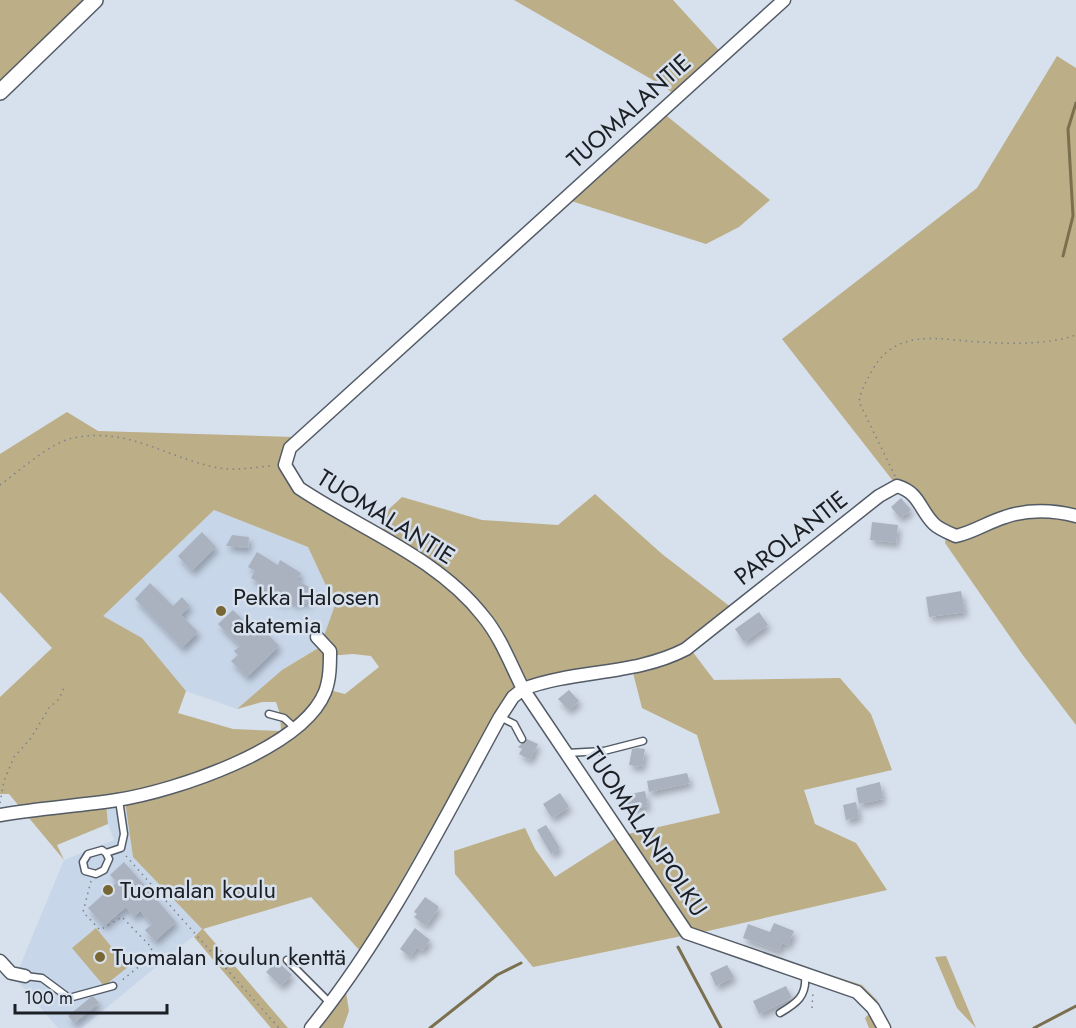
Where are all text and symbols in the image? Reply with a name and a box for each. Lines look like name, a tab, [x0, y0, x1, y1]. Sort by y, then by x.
street label: TUOMALANTIE	[559, 45, 699, 176]
street label: TUOMALANTIE	[311, 460, 462, 573]
street label: PAROLANTIE	[726, 482, 855, 593]
place label: Pekka Halosen akatemia	[233, 579, 380, 642]
marker: Pekka Halosen akatemia	[214, 604, 228, 618]
street label: TUOMALANPOLKU	[577, 740, 716, 924]
place label: Tuomalan koulu	[120, 872, 276, 907]
marker: Tuomalan koulu	[101, 883, 115, 897]
place label: Tuomalan koulun kenttä	[112, 939, 346, 974]
marker: Tuomalan koulun kenttä	[93, 950, 107, 964]
scale bar	[15, 977, 166, 1015]
text: 100 m	[24, 985, 73, 1011]

